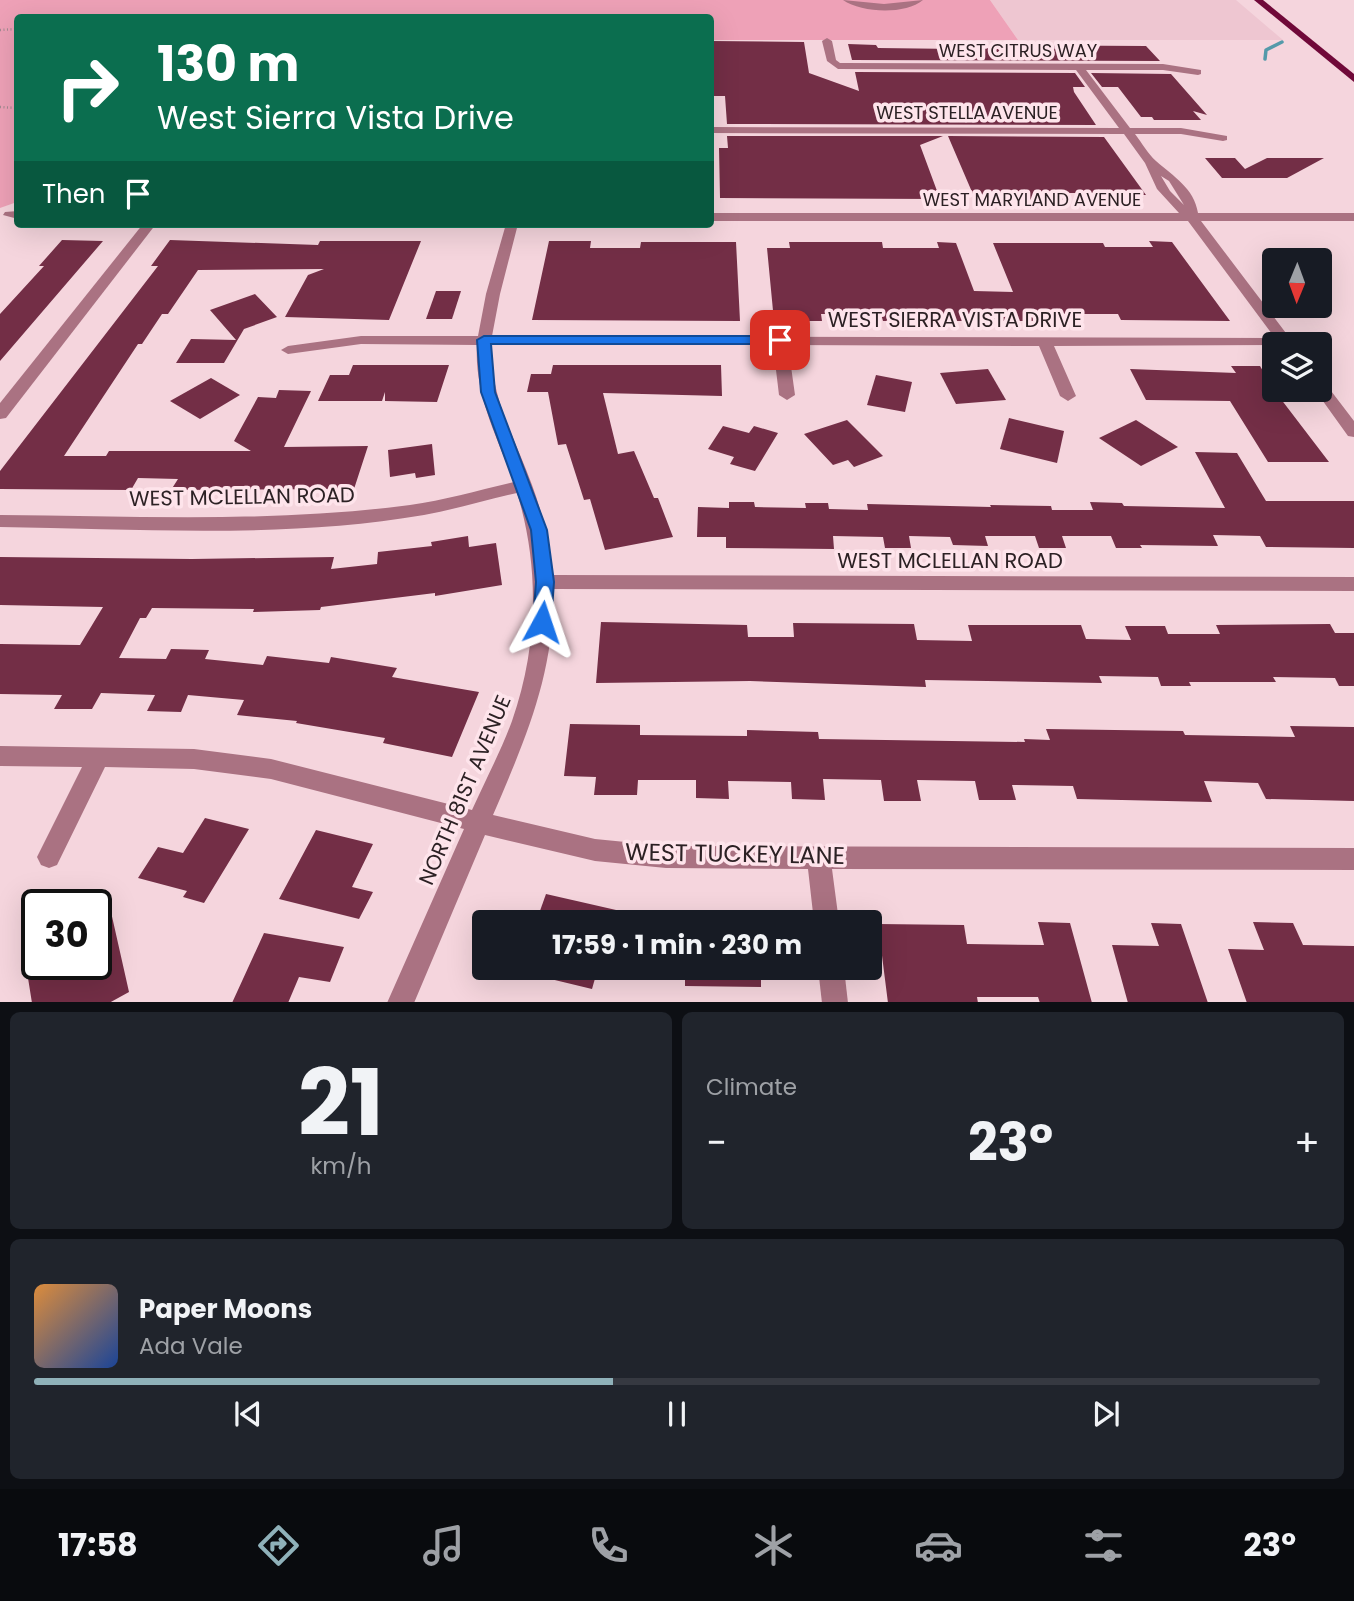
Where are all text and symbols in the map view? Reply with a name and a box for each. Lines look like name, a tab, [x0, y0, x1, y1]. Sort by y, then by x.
text: 130 m	[157, 30, 299, 98]
street label: WEST CITRUS WAY	[939, 38, 1098, 63]
icon: right	[42, 42, 133, 133]
text: West Sierra Vista Drive	[157, 95, 514, 140]
street label: WEST STELLA AVENUE	[876, 100, 1058, 125]
icon: arrive	[119, 175, 157, 213]
text: Then	[42, 176, 105, 212]
street label: WEST MARYLAND AVENUE	[923, 187, 1141, 212]
north arrow	[1262, 248, 1332, 318]
map controls	[1262, 248, 1332, 402]
street label: WEST SIERRA VISTA DRIVE	[828, 305, 1082, 334]
pin	[750, 310, 810, 370]
icon: arrive	[761, 321, 799, 359]
button: layers	[1262, 332, 1332, 402]
street label: WEST MCLELLAN ROAD	[129, 480, 355, 513]
street label: WEST MCLELLAN ROAD	[837, 546, 1063, 575]
position arrow	[505, 585, 579, 659]
street label: NORTH 81ST AVENUE	[411, 690, 518, 889]
street label: WEST TUCKEY LANE	[625, 835, 845, 872]
speed limit sign: 30	[21, 889, 112, 980]
text: 17:59 · 1 min · 230 m	[552, 927, 802, 963]
text: 21	[298, 1039, 384, 1167]
text: Climate	[706, 1071, 797, 1103]
text: 23°	[968, 1106, 1053, 1179]
text: −	[706, 1116, 727, 1169]
text: +	[1294, 1116, 1320, 1169]
text: km/h	[310, 1150, 372, 1182]
text: Paper Moons	[139, 1291, 312, 1327]
text: Ada Vale	[139, 1330, 243, 1362]
icon: previous	[229, 1395, 267, 1433]
icon: pause	[658, 1395, 696, 1433]
icon: next	[1087, 1395, 1125, 1433]
icon: directions	[254, 1521, 303, 1570]
icon: music	[419, 1521, 468, 1570]
icon: phone	[584, 1521, 633, 1570]
icon: climate	[749, 1521, 798, 1570]
icon: car	[914, 1521, 963, 1570]
icon: filters	[1079, 1521, 1128, 1570]
text: 17:58	[58, 1522, 138, 1567]
text: 23°	[1244, 1522, 1296, 1567]

